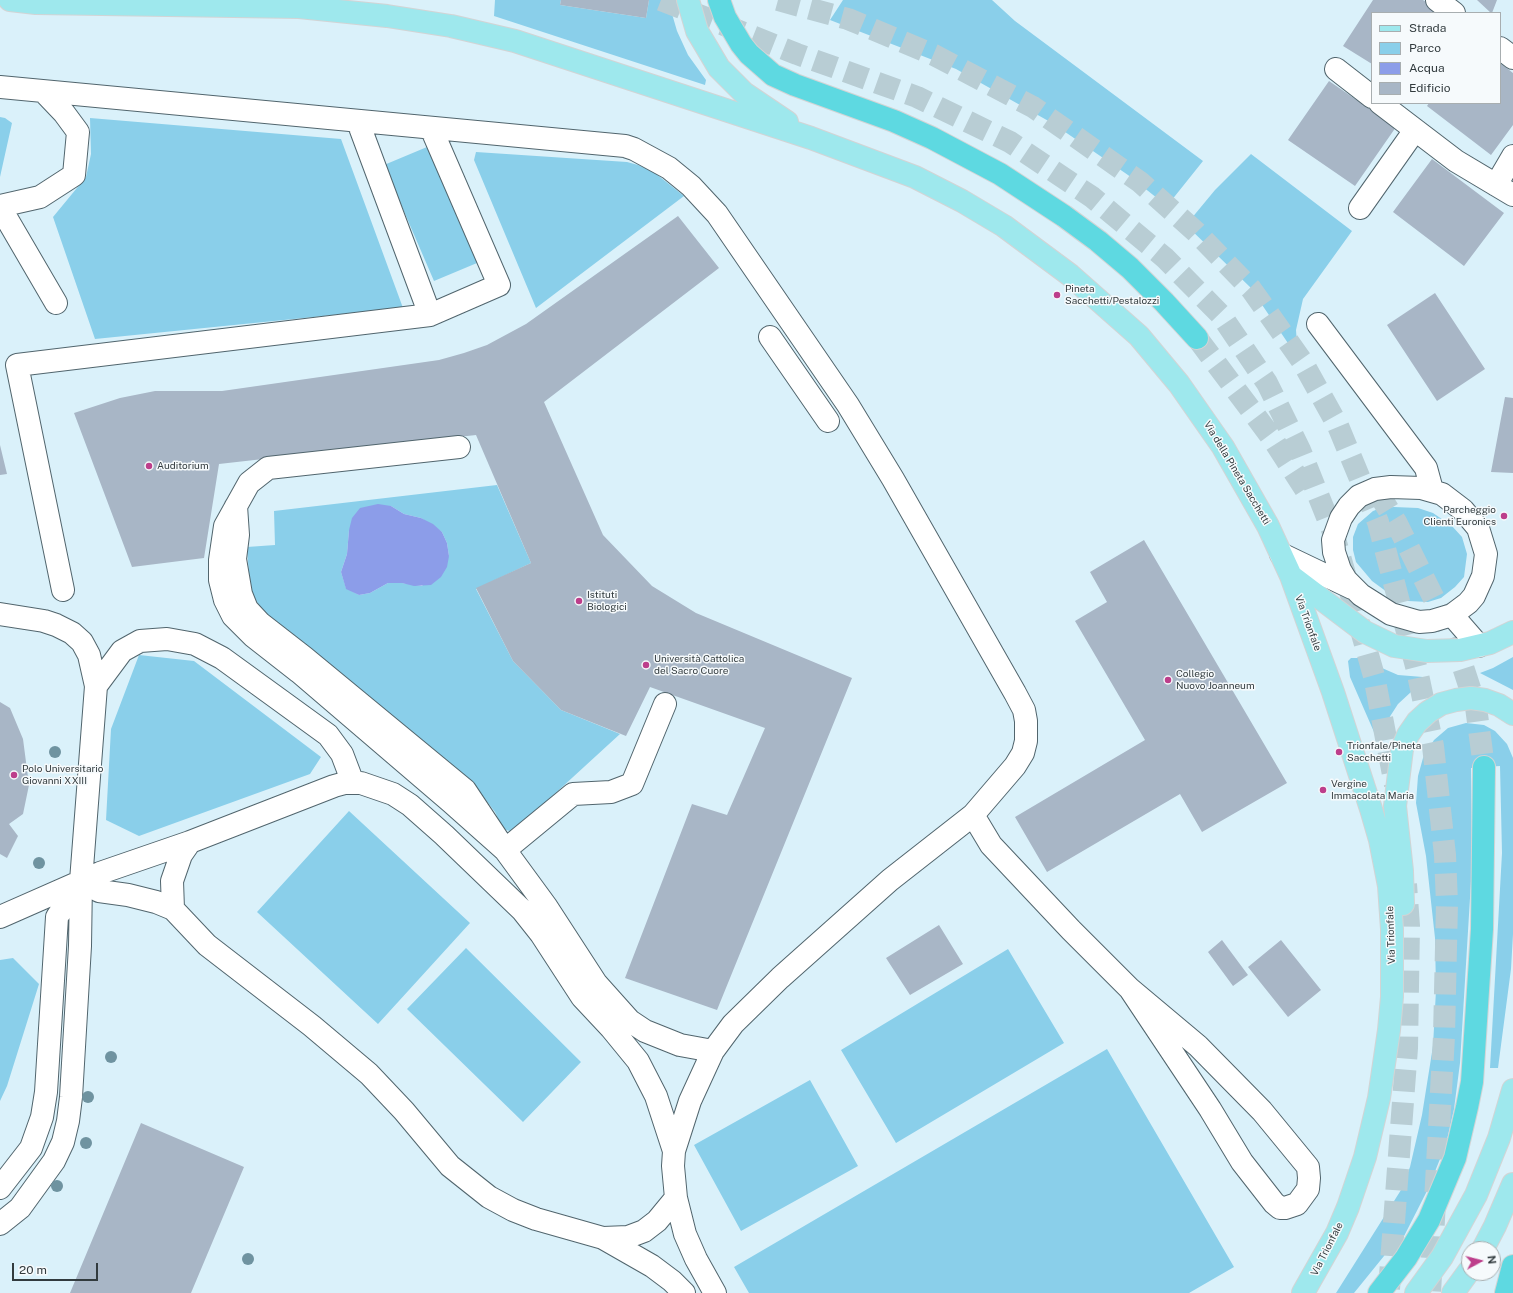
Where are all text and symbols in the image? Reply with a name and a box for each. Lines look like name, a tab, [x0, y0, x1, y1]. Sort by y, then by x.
legend	[1371, 12, 1501, 104]
text: Strada	[1409, 21, 1446, 35]
text: Parco	[1409, 41, 1441, 55]
text: Acqua	[1409, 61, 1445, 75]
text: Edificio	[1409, 81, 1451, 95]
place label: Pineta Sacchetti/Pestalozzi	[1065, 283, 1159, 306]
marker: Pineta Sacchetti/Pestalozzi	[1052, 290, 1062, 300]
street label: Via della Pineta Sacchetti	[1201, 419, 1273, 527]
place label: Auditorium	[157, 460, 209, 472]
marker: Auditorium	[144, 461, 154, 471]
place label: Parcheggio Clienti Euronics	[1423, 504, 1496, 528]
marker: Parcheggio Clienti Euronics	[1499, 511, 1509, 521]
place label: Istituti Biologici	[587, 589, 627, 612]
street label: Via Trionfale	[1292, 594, 1324, 652]
marker: Istituti Biologici	[574, 596, 584, 606]
place label: Università Cattolica del Sacro Cuore	[654, 653, 744, 676]
marker: Università Cattolica del Sacro Cuore	[641, 660, 651, 670]
place label: Collegio Nuovo Joanneum	[1176, 668, 1255, 692]
marker: Collegio Nuovo Joanneum	[1163, 675, 1173, 685]
place label: Trionfale/Pineta Sacchetti	[1347, 740, 1421, 764]
marker: Trionfale/Pineta Sacchetti	[1334, 747, 1344, 757]
place label: Polo Universitario Giovanni XXIII	[22, 763, 103, 786]
marker: Polo Universitario Giovanni XXIII	[9, 770, 19, 780]
place label: Vergine Immacolata Maria	[1331, 778, 1414, 802]
marker: Vergine Immacolata Maria	[1318, 785, 1328, 795]
street label: Via Trionfale	[1384, 906, 1398, 964]
street label: Via Trionfale	[1308, 1220, 1346, 1278]
north arrow	[1461, 1241, 1501, 1281]
scale bar	[14, 1255, 100, 1281]
text: N	[1485, 1255, 1498, 1265]
text: 20 m	[19, 1263, 47, 1277]

